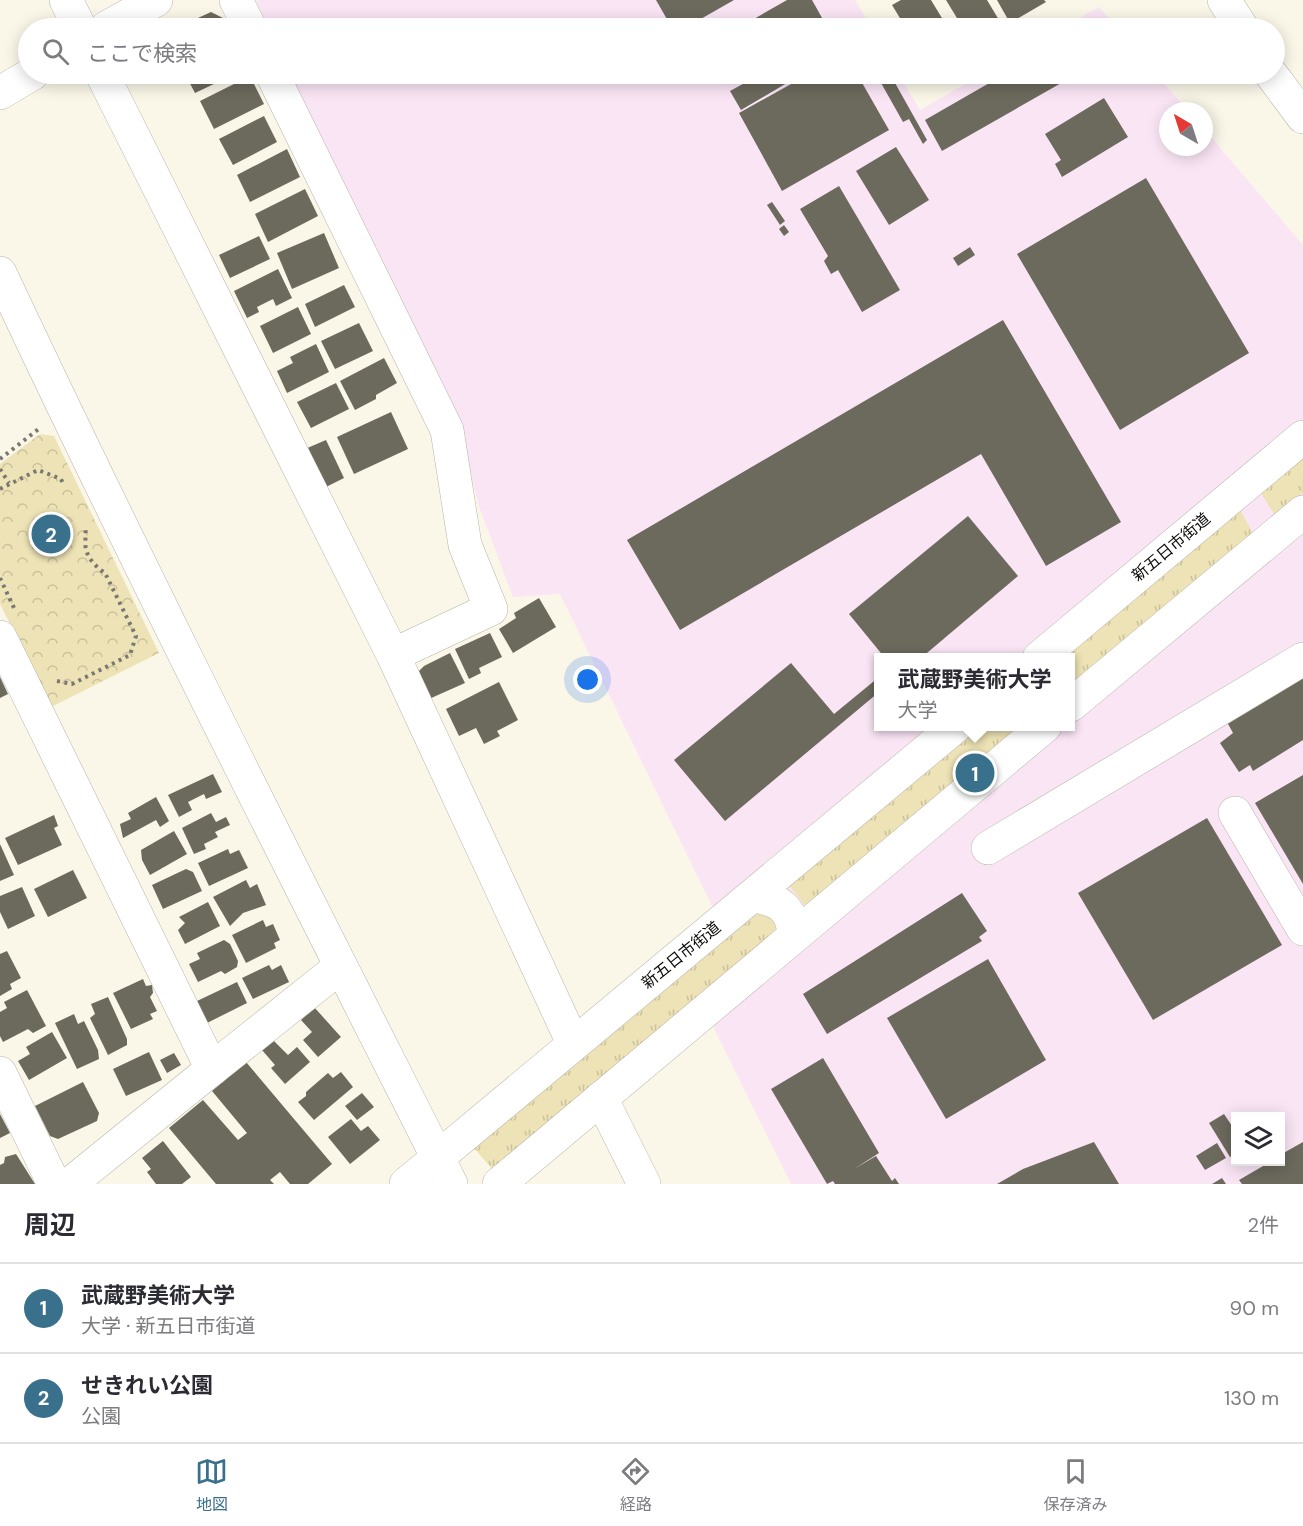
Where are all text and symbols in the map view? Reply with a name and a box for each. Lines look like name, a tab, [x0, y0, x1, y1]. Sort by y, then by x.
search box	[18, 18, 1285, 84]
icon: search	[39, 35, 72, 68]
text: ここで検索	[87, 39, 197, 68]
north arrow	[1159, 102, 1213, 156]
street label: 新五日市街道	[1127, 508, 1215, 586]
pin: 2	[32, 512, 70, 556]
popup	[874, 653, 1075, 731]
your location	[573, 665, 602, 694]
text: 武蔵野美術大学	[897, 665, 1052, 694]
text: 大学	[897, 697, 937, 723]
pin: 1	[956, 750, 994, 796]
street label: 新五日市街道	[637, 917, 725, 993]
map controls	[1231, 1112, 1285, 1166]
button: layers	[1231, 1112, 1285, 1166]
text: 周辺	[24, 1208, 76, 1242]
text: 2件	[1247, 1212, 1279, 1238]
text: 武蔵野美術大学	[81, 1281, 235, 1310]
text: 1	[40, 1295, 47, 1321]
text: 90 m	[1230, 1295, 1279, 1321]
text: 大学 · 新五日市街道	[81, 1313, 256, 1339]
text: せきれい公園	[81, 1371, 213, 1400]
text: 2	[38, 1385, 49, 1411]
text: 130 m	[1224, 1385, 1279, 1411]
text: 公園	[81, 1403, 121, 1429]
tab: 地図	[195, 1455, 228, 1515]
tab: 経路	[619, 1455, 652, 1515]
tab: 保存済み	[1043, 1455, 1107, 1515]

